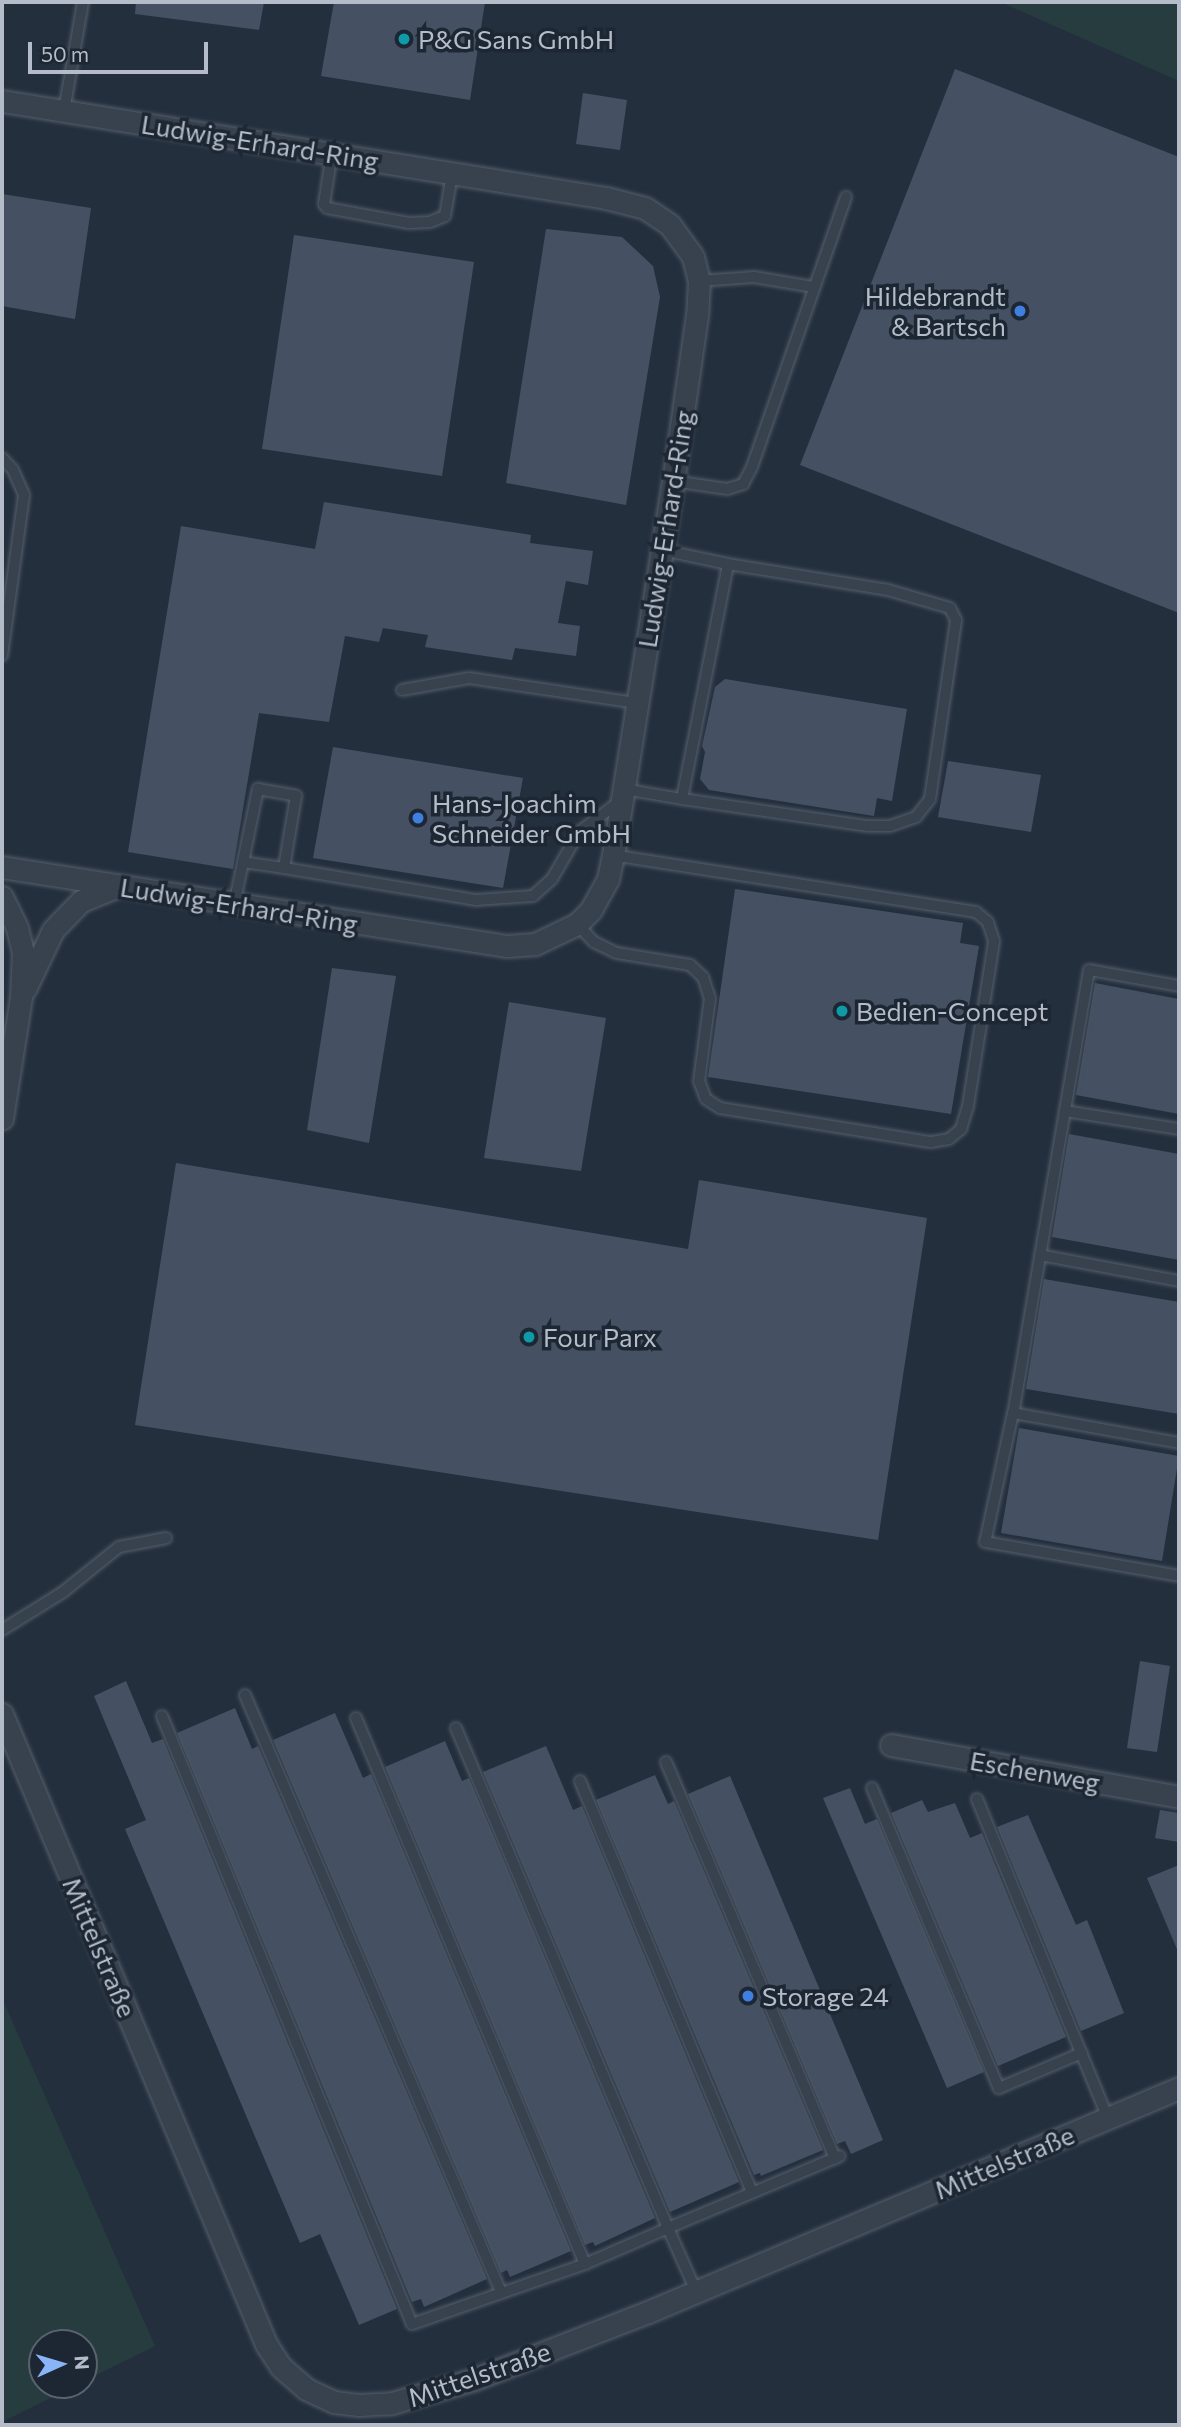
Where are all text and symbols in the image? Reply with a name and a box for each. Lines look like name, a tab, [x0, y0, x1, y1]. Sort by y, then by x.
place label: P&G Sans GmbH	[418, 23, 614, 55]
scale bar	[32, 28, 212, 72]
marker: P&G Sans GmbH	[396, 31, 412, 47]
text: 50 m	[41, 41, 89, 66]
street label: Ludwig-Erhard-Ring	[139, 108, 381, 176]
place label: Hildebrandt & Bartsch	[865, 280, 1006, 342]
marker: Hildebrandt & Bartsch	[1012, 303, 1028, 319]
street label: Ludwig-Erhard-Ring	[631, 408, 699, 650]
place label: Hans-Joachim Schneider GmbH	[432, 787, 631, 848]
marker: Hans-Joachim Schneider GmbH	[410, 810, 426, 826]
street label: Ludwig-Erhard-Ring	[118, 871, 360, 939]
place label: Bedien-Concept	[856, 995, 1048, 1027]
marker: Bedien-Concept	[834, 1003, 850, 1019]
place label: Four Parx	[543, 1321, 657, 1353]
marker: Four Parx	[521, 1329, 537, 1345]
street label: Eschenweg	[968, 1744, 1102, 1798]
street label: Mittelstraße	[57, 1872, 143, 2022]
place label: Storage 24	[762, 1980, 889, 2012]
marker: Storage 24	[740, 1988, 756, 2004]
street label: Mittelstraße	[929, 2119, 1079, 2205]
north arrow	[28, 2329, 98, 2399]
street label: Mittelstraße	[404, 2335, 554, 2413]
text: N	[70, 2355, 94, 2371]

